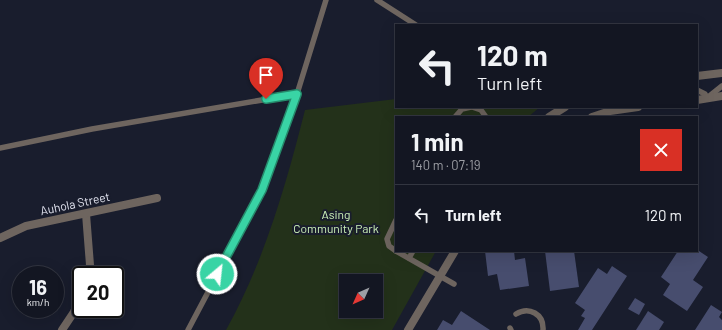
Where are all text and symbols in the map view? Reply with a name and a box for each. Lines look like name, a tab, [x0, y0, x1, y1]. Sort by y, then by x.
text: 120 m	[477, 38, 548, 72]
icon: left	[411, 40, 463, 92]
pin	[249, 58, 283, 99]
icon: arrive	[255, 64, 277, 86]
text: Turn left	[477, 72, 543, 94]
text: 1 min	[411, 127, 464, 156]
button: close	[640, 129, 682, 171]
text: 140 m · 07:19	[411, 157, 481, 173]
street label: Auhola Street	[39, 189, 111, 217]
icon: left	[411, 204, 433, 226]
text: Turn left	[445, 206, 501, 224]
text: 120 m	[645, 206, 682, 224]
park label: Asing Community Park	[293, 207, 379, 235]
position arrow	[196, 253, 238, 295]
speed limit sign: 20	[72, 266, 124, 318]
north arrow	[339, 274, 383, 318]
map controls	[339, 274, 383, 318]
text: 16	[29, 275, 47, 299]
text: km/h	[27, 296, 49, 308]

